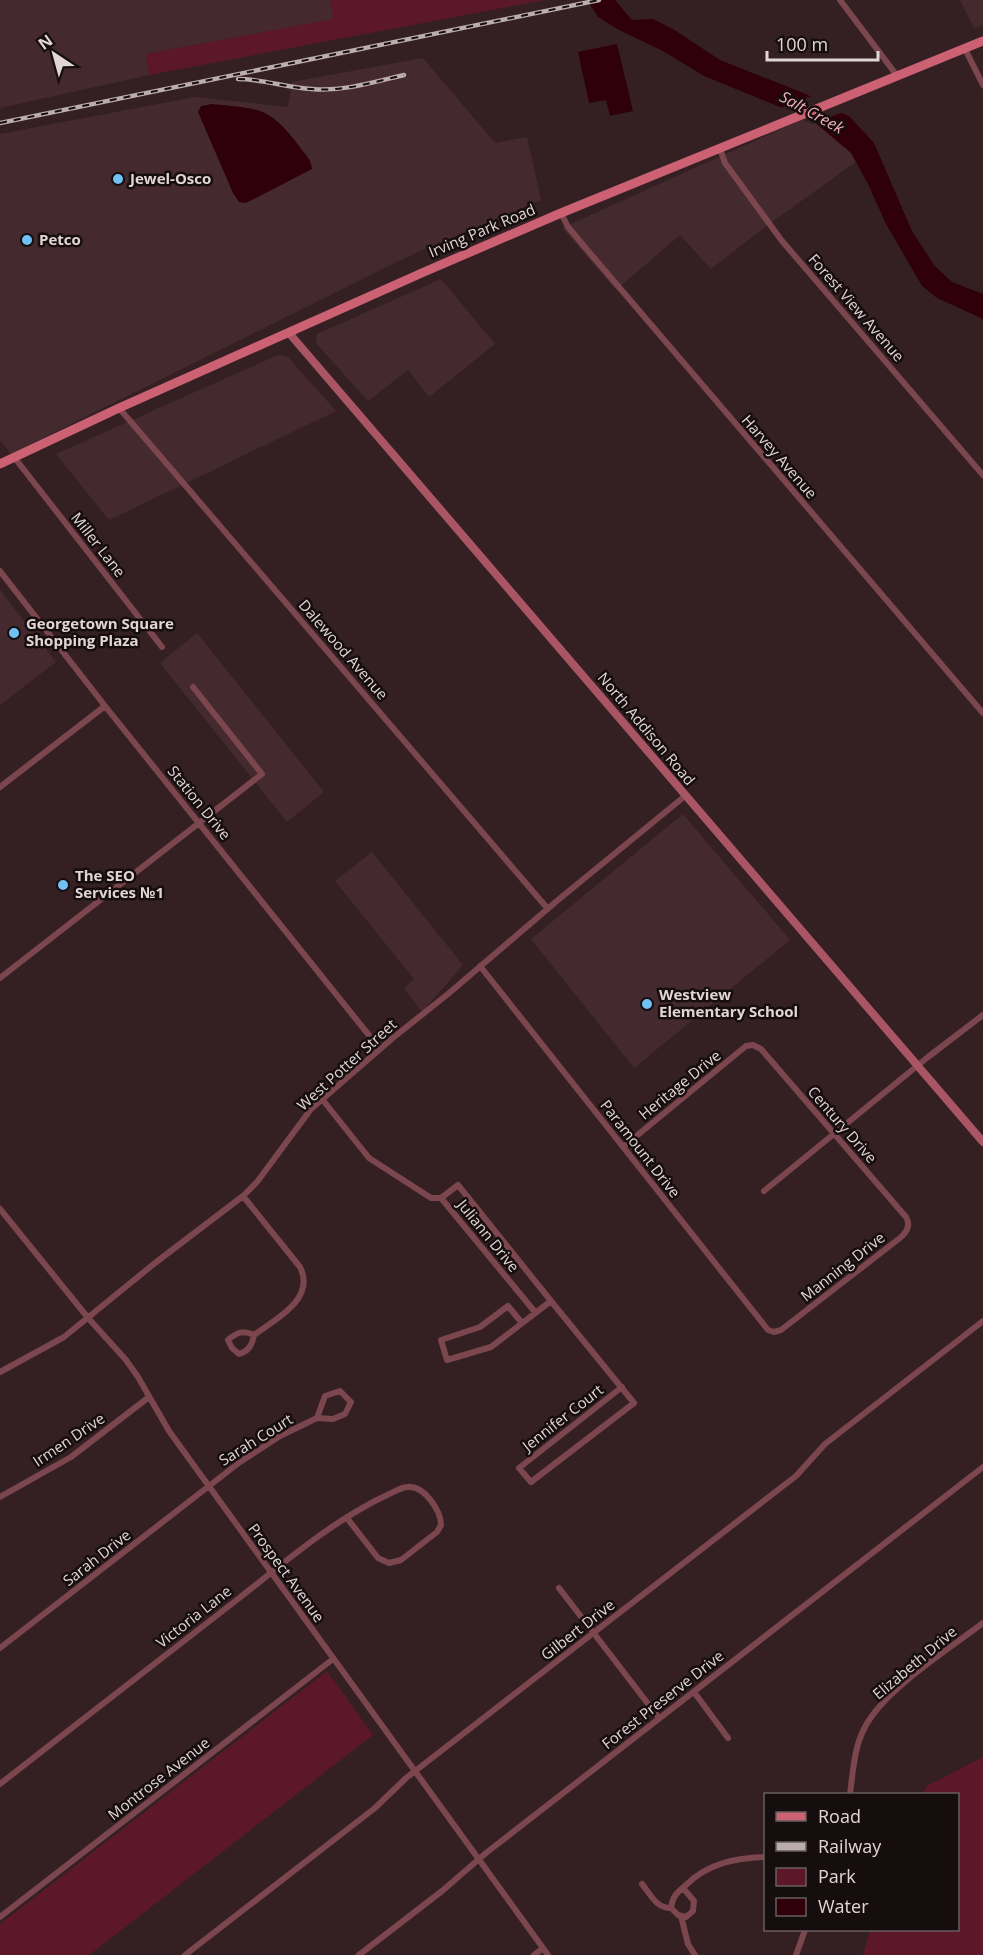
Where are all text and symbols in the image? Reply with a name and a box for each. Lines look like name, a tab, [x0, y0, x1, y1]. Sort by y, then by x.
north arrow	[24, 24, 84, 84]
scale bar	[767, 24, 878, 62]
text: N	[33, 29, 57, 55]
text: 100 m	[776, 32, 828, 56]
water label: Salt Creek	[776, 85, 849, 139]
place label: Jewel-Osco	[128, 168, 211, 188]
marker: Jewel-Osco	[111, 172, 125, 186]
street label: Irving Park Road	[425, 199, 538, 262]
place label: Petco	[39, 229, 81, 249]
marker: Petco	[20, 233, 34, 247]
street label: Forest View Avenue	[804, 249, 909, 365]
street label: Harvey Avenue	[738, 410, 822, 503]
street label: Miller Lane	[67, 508, 130, 581]
street label: Dalewood Avenue	[295, 595, 393, 704]
place label: Georgetown Square Shopping Plaza	[26, 613, 174, 650]
marker: Georgetown Square Shopping Plaza	[7, 626, 21, 640]
street label: North Addison Road	[594, 668, 700, 789]
street label: Station Drive	[164, 761, 236, 844]
place label: The SEO Services №1	[75, 865, 164, 902]
marker: The SEO Services №1	[56, 878, 70, 892]
place label: Westview Elementary School	[659, 984, 798, 1021]
marker: Westview Elementary School	[640, 997, 654, 1011]
street label: West Potter Street	[292, 1014, 400, 1114]
street label: Heritage Drive	[634, 1045, 725, 1124]
street label: Century Drive	[804, 1082, 882, 1167]
street label: Paramount Drive	[596, 1095, 685, 1201]
street label: Juliann Drive	[452, 1193, 524, 1276]
street label: Manning Drive	[796, 1227, 889, 1305]
street label: Jennifer Court	[516, 1379, 607, 1456]
street label: Irmen Drive	[29, 1408, 108, 1471]
street label: Sarah Court	[215, 1409, 296, 1470]
street label: Prospect Avenue	[244, 1519, 329, 1626]
street label: Sarah Drive	[58, 1524, 134, 1590]
street label: Victoria Lane	[152, 1581, 235, 1652]
street label: Gilbert Drive	[536, 1594, 618, 1664]
street label: Elizabeth Drive	[868, 1621, 961, 1703]
street label: Forest Preserve Drive	[597, 1645, 727, 1753]
street label: Montrose Avenue	[103, 1732, 213, 1824]
legend	[764, 1793, 959, 1931]
text: Road	[818, 1804, 861, 1828]
text: Railway	[818, 1834, 882, 1858]
text: Park	[818, 1864, 856, 1888]
text: Water	[818, 1894, 869, 1918]

